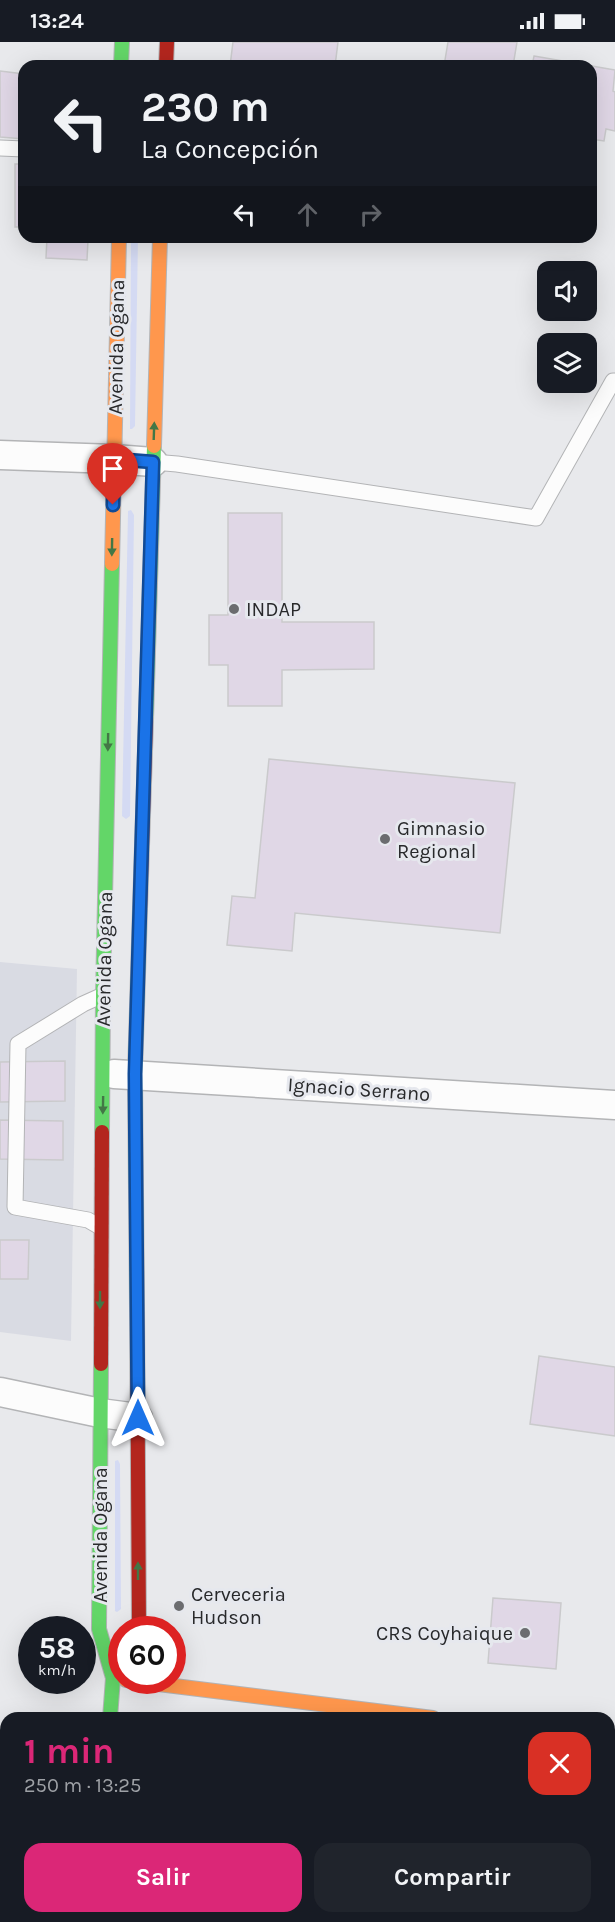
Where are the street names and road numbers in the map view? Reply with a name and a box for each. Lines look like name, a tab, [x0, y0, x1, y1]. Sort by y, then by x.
street label: Avenida Ogana	[104, 279, 129, 415]
street label: Avenida Ogana	[92, 891, 117, 1027]
street label: Ignacio Serrano	[287, 1073, 431, 1106]
street label: Avenida Ogana	[89, 1467, 112, 1603]

